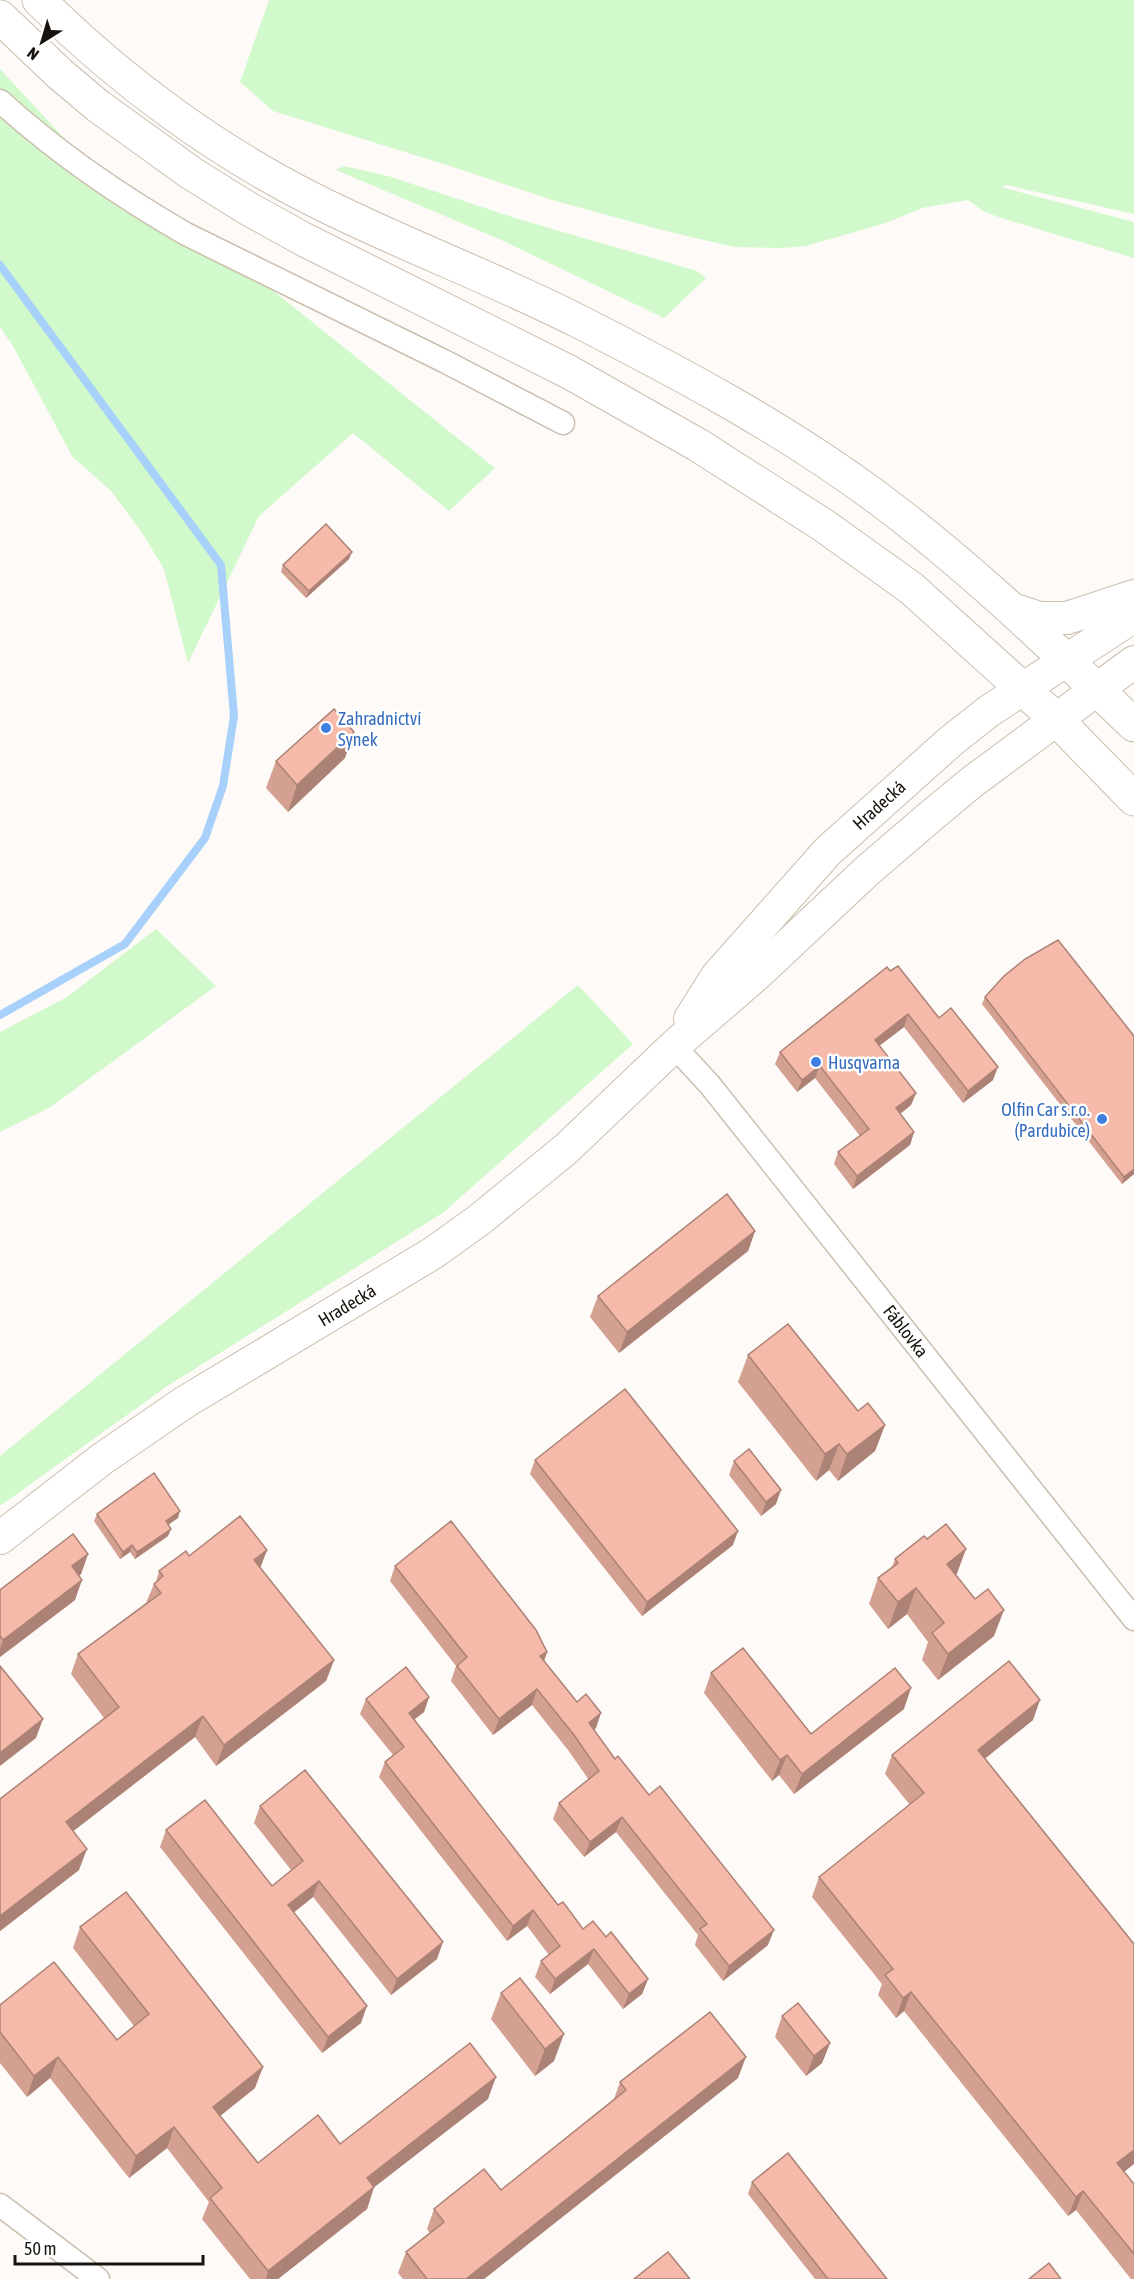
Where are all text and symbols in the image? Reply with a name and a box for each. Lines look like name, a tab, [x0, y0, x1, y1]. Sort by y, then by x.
north arrow	[12, 12, 72, 72]
text: N	[24, 44, 42, 64]
place label: Zahradnictví Synek	[338, 708, 421, 750]
marker: Zahradnictví Synek	[319, 721, 333, 735]
street label: Hradecká	[848, 776, 910, 834]
place label: Husqvarna	[828, 1052, 900, 1073]
marker: Husqvarna	[809, 1055, 823, 1069]
place label: Olfin Car s.r.o. (Pardubice)	[1001, 1099, 1090, 1141]
marker: Olfin Car s.r.o. (Pardubice)	[1095, 1112, 1109, 1126]
street label: Hradecká	[314, 1280, 380, 1330]
street label: Fáblovka	[879, 1301, 933, 1361]
scale bar	[15, 2228, 202, 2266]
text: 50 m	[24, 2238, 56, 2259]

